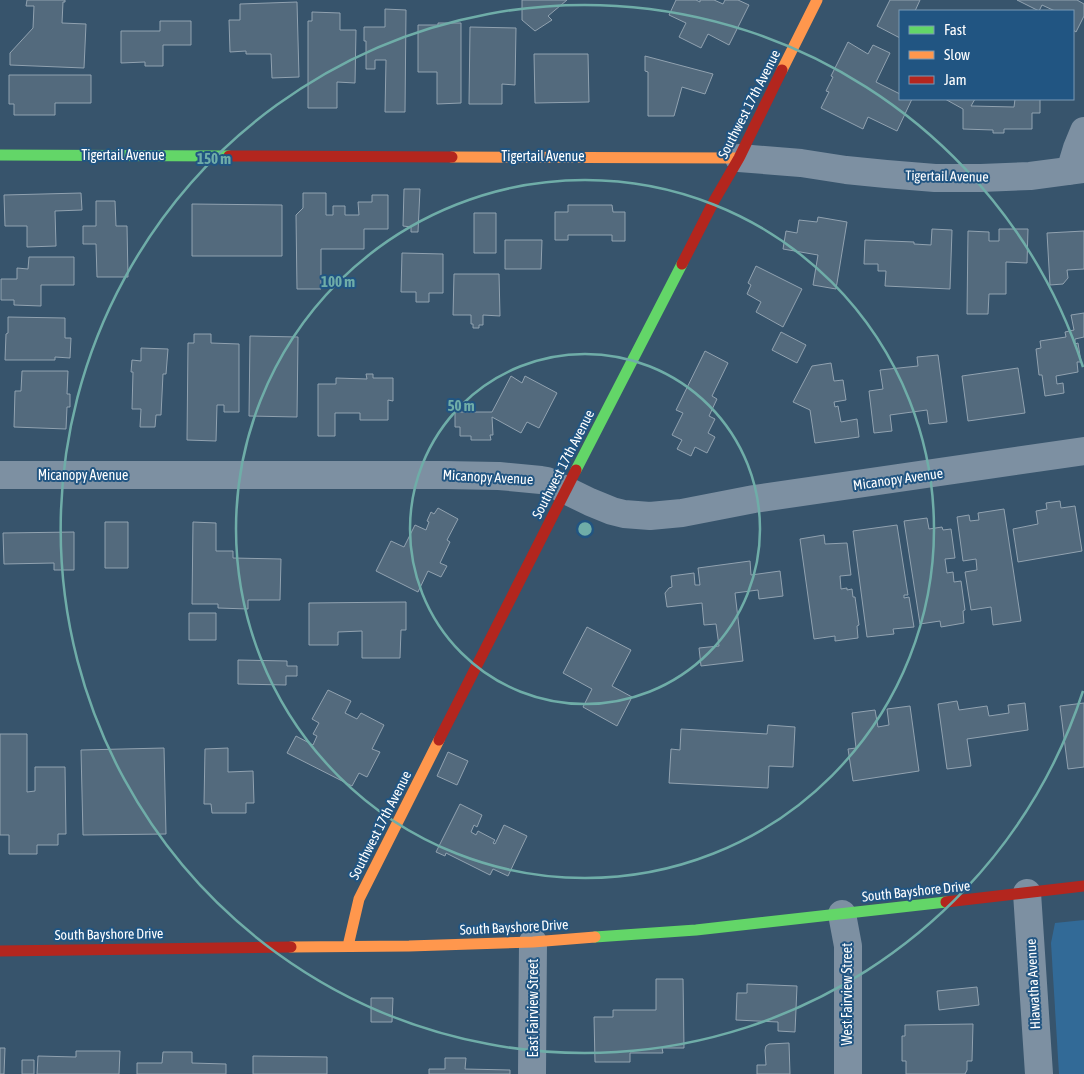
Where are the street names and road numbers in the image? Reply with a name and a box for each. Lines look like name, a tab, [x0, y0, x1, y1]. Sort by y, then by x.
street label: Southwest 17th Avenue	[715, 47, 783, 161]
street label: Tigertail Avenue	[81, 147, 165, 163]
street label: Tigertail Avenue	[501, 148, 585, 164]
street label: Tigertail Avenue	[905, 167, 989, 185]
street label: Southwest 17th Avenue	[529, 407, 597, 521]
street label: Micanopy Avenue	[852, 465, 944, 493]
street label: Micanopy Avenue	[38, 467, 128, 483]
street label: Micanopy Avenue	[442, 467, 534, 487]
street label: Southwest 17th Avenue	[346, 768, 414, 882]
street label: South Bayshore Drive	[861, 877, 971, 905]
street label: South Bayshore Drive	[459, 916, 569, 938]
street label: South Bayshore Drive	[54, 925, 164, 943]
street label: Hiawatha Avenue	[1023, 938, 1043, 1030]
street label: West Fairview Street	[839, 943, 855, 1045]
street label: East Fairview Street	[525, 959, 541, 1057]

